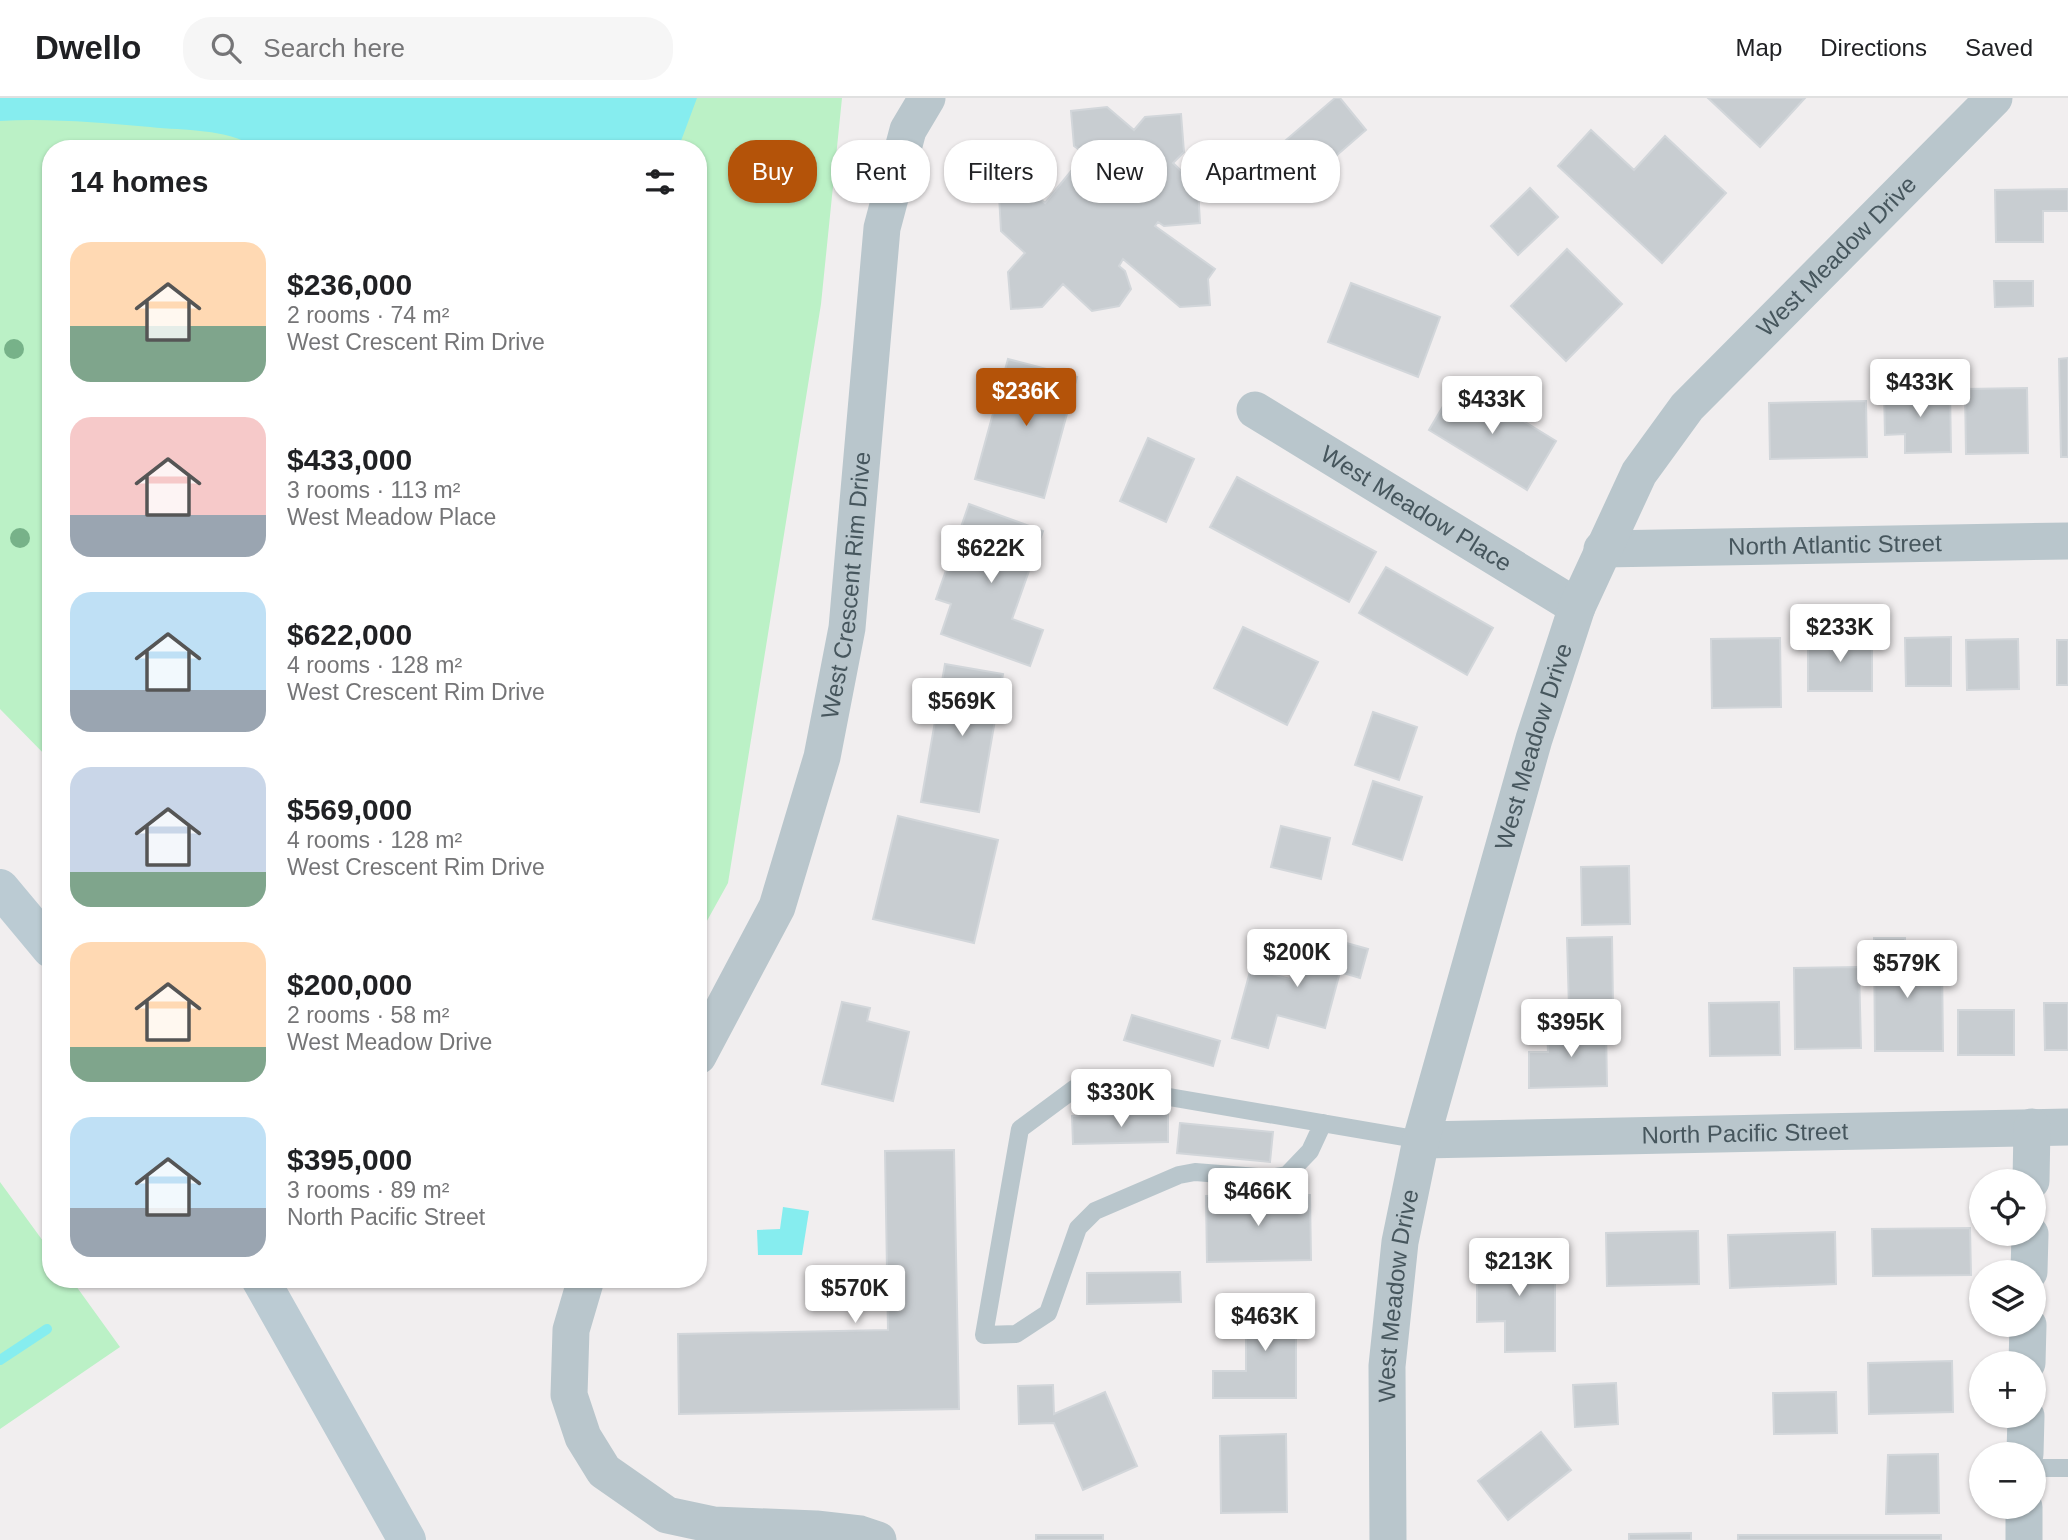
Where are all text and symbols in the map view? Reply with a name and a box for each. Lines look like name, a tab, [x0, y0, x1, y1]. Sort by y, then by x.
search box	[183, 17, 673, 80]
text: Dwello	[35, 29, 141, 66]
icon: search	[207, 29, 245, 67]
text: Search here	[263, 33, 405, 63]
text: Map	[1736, 34, 1782, 61]
text: Directions	[1820, 34, 1927, 61]
text: Saved	[1965, 34, 2033, 61]
chip: Buy	[728, 140, 817, 203]
chip: Rent	[831, 140, 930, 203]
chip: Filters	[944, 140, 1057, 203]
chip: New	[1071, 140, 1167, 203]
chip: Apartment	[1181, 140, 1340, 203]
icon: filters	[641, 163, 679, 201]
text: 14 homes	[70, 165, 208, 198]
street label: West Meadow Drive	[1751, 170, 1922, 341]
text: $236,000	[287, 268, 412, 301]
icon: home	[126, 270, 210, 354]
text: 2 rooms · 74 m²	[287, 302, 449, 328]
text: West Crescent Rim Drive	[287, 329, 545, 355]
pin: $433K	[1871, 360, 1969, 419]
pin: $236K	[977, 368, 1075, 428]
text: $433K	[1886, 369, 1954, 395]
pin: $433K	[1443, 376, 1541, 436]
text: $236K	[992, 378, 1060, 404]
text: $433K	[1458, 386, 1526, 412]
street label: West Meadow Place	[1316, 440, 1517, 577]
text: $433,000	[287, 443, 412, 476]
icon: home	[126, 445, 210, 529]
street label: West Crescent Rim Drive	[816, 451, 875, 721]
text: 3 rooms · 113 m²	[287, 477, 460, 503]
text: West Meadow Place	[287, 504, 496, 530]
pin: $622K	[942, 526, 1040, 585]
street label: North Atlantic Street	[1728, 529, 1942, 560]
text: $622K	[957, 535, 1025, 561]
pin: $233K	[1791, 604, 1889, 664]
text: $233K	[1806, 614, 1874, 640]
text: $622,000	[287, 618, 412, 651]
icon: home	[126, 620, 210, 704]
street label: West Meadow Drive	[1489, 640, 1577, 853]
text: 4 rooms · 128 m²	[287, 652, 462, 678]
pin: $569K	[913, 678, 1011, 738]
text: West Crescent Rim Drive	[287, 679, 545, 705]
text: $569K	[928, 688, 996, 714]
text: $569,000	[287, 793, 412, 826]
icon: home	[126, 795, 210, 879]
text: 4 rooms · 128 m²	[287, 827, 462, 853]
text: West Crescent Rim Drive	[287, 854, 545, 880]
pin: $200K	[1248, 930, 1346, 989]
text: $200K	[1263, 939, 1331, 965]
pin: $579K	[1858, 940, 1956, 1000]
text: $579K	[1873, 950, 1941, 976]
text: $200,000	[287, 968, 412, 1001]
icon: home	[126, 970, 210, 1054]
pin: $395K	[1522, 1000, 1620, 1059]
text: 2 rooms · 58 m²	[287, 1002, 449, 1028]
text: $395K	[1537, 1009, 1605, 1035]
text: West Meadow Drive	[287, 1029, 492, 1055]
pin: $330K	[1072, 1070, 1170, 1129]
text: $330K	[1087, 1079, 1155, 1105]
street label: North Pacific Street	[1641, 1117, 1849, 1149]
text: $395,000	[287, 1143, 412, 1176]
icon: home	[126, 1145, 210, 1229]
pin: $466K	[1209, 1168, 1307, 1228]
map controls	[1969, 1169, 2046, 1519]
button: locate	[1969, 1169, 2046, 1246]
text: 3 rooms · 89 m²	[287, 1177, 449, 1203]
text: $466K	[1224, 1178, 1292, 1204]
street label: West Meadow Drive	[1373, 1187, 1424, 1402]
text: North Pacific Street	[287, 1204, 485, 1230]
pin: $213K	[1470, 1238, 1568, 1298]
text: $213K	[1485, 1248, 1553, 1274]
button: layers	[1969, 1260, 2046, 1337]
pin: $570K	[806, 1266, 904, 1325]
text: $570K	[821, 1275, 889, 1301]
pin: $463K	[1216, 1294, 1314, 1353]
text: $463K	[1231, 1303, 1299, 1329]
button: +	[1969, 1351, 2046, 1428]
button: −	[1969, 1442, 2046, 1519]

